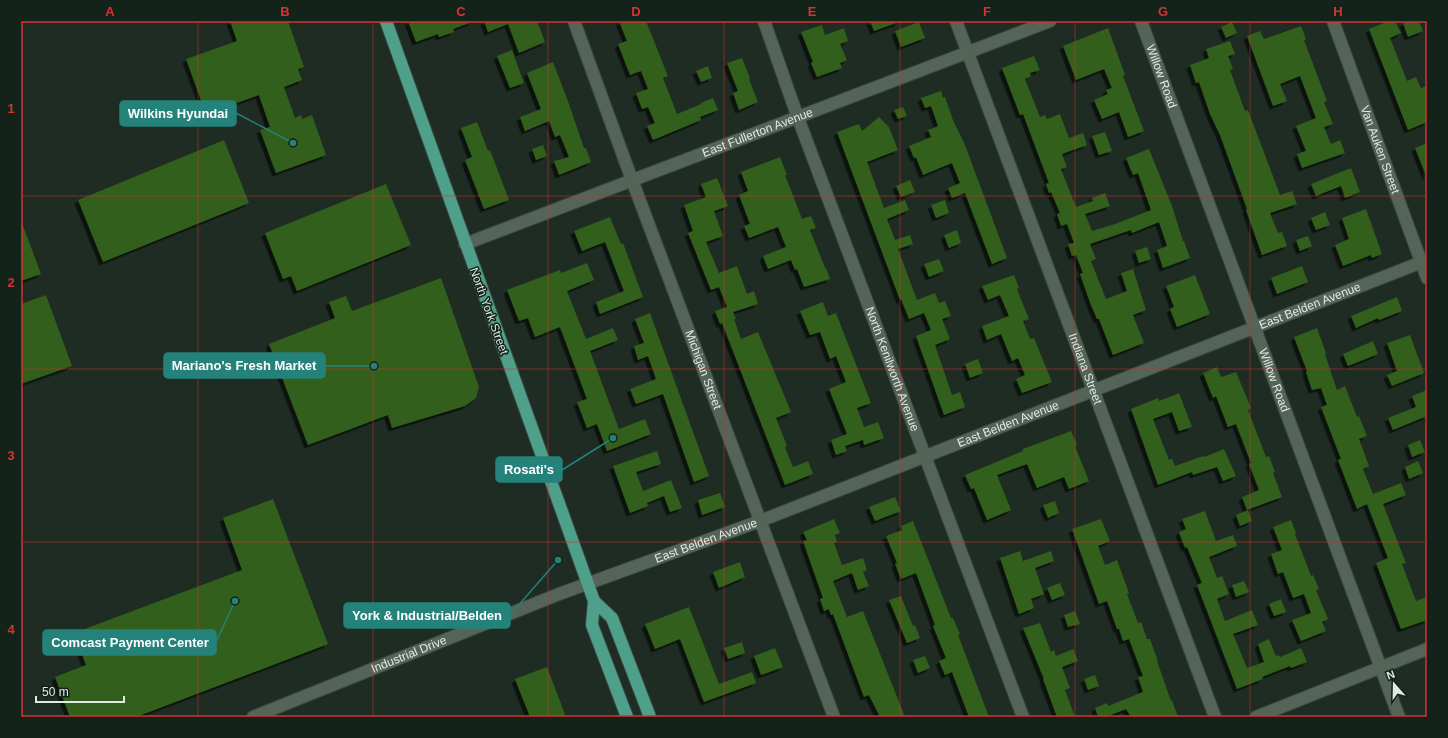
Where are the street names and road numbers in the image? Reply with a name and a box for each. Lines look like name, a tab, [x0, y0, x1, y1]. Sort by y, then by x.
street label: Willow Road	[1143, 43, 1180, 110]
street label: Van Auken Street	[1358, 104, 1403, 196]
street label: East Fullerton Avenue	[700, 105, 815, 160]
street label: North York Street	[467, 266, 511, 357]
street label: East Belden Avenue	[1257, 280, 1363, 332]
street label: North Kenilworth Avenue	[863, 305, 922, 434]
street label: Michigan Street	[682, 328, 725, 412]
street label: Indiana Street	[1066, 331, 1105, 407]
street label: Willow Road	[1256, 346, 1292, 414]
street label: East Belden Avenue	[955, 398, 1061, 450]
street label: East Belden Avenue	[653, 516, 759, 566]
street label: Industrial Drive	[369, 633, 449, 676]

